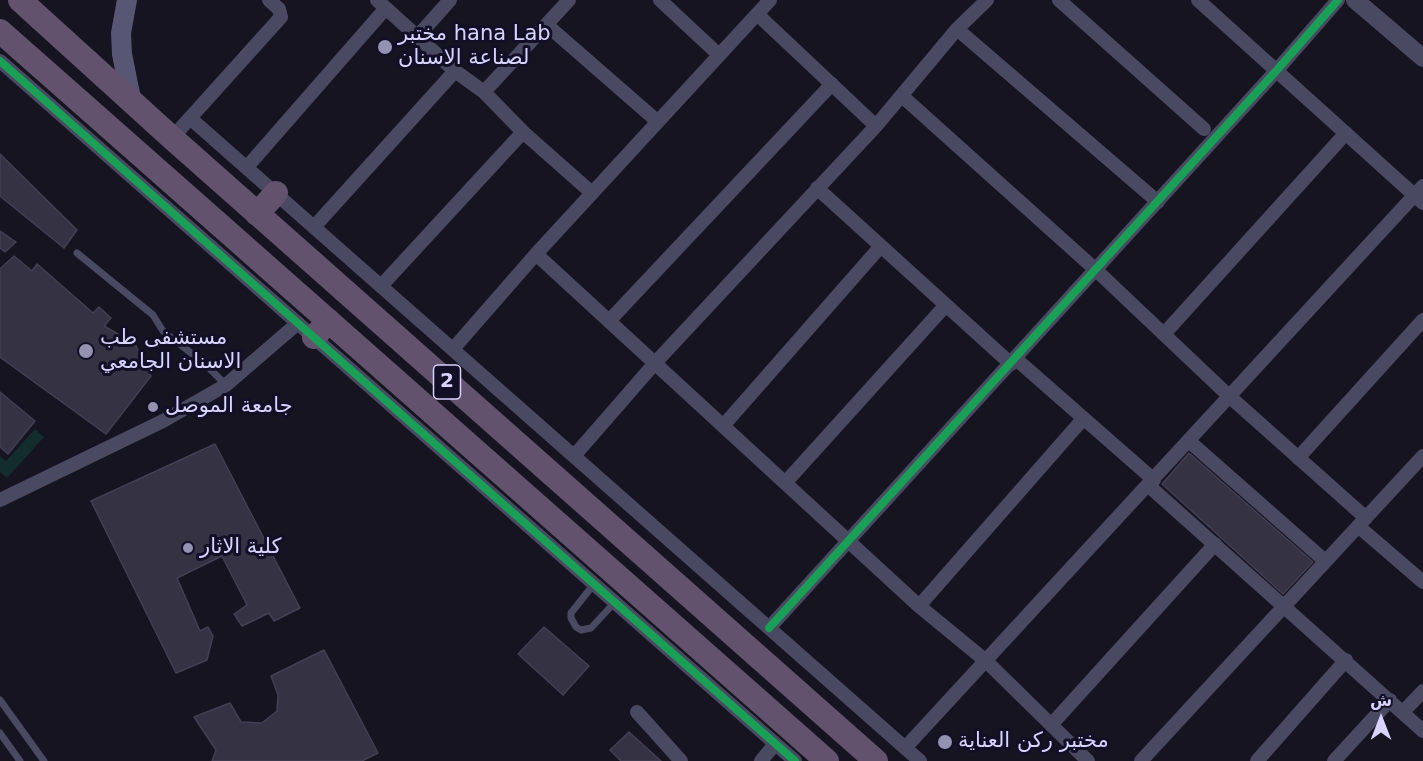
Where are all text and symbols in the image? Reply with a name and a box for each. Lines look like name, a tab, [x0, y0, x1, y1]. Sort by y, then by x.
place label: مختبر hana Lab لصناعة الاسنان	[398, 22, 551, 72]
marker: مختبر hana Lab لصناعة الاسنان	[376, 38, 394, 56]
place label: مستشفى طب الاسنان الجامعي	[100, 326, 241, 376]
marker: مستشفى طب الاسنان الجامعي	[77, 342, 95, 360]
road number: 2	[434, 365, 460, 399]
place label: جامعة الموصل	[165, 394, 293, 420]
marker: جامعة الموصل	[146, 400, 160, 414]
place label: كلية الاثار	[200, 535, 281, 561]
marker: كلية الاثار	[181, 541, 195, 555]
north arrow	[1351, 689, 1411, 749]
text: ش	[1370, 691, 1392, 710]
place label: مختبر ركن العناية	[958, 729, 1109, 755]
marker: مختبر ركن العناية	[936, 733, 954, 751]

